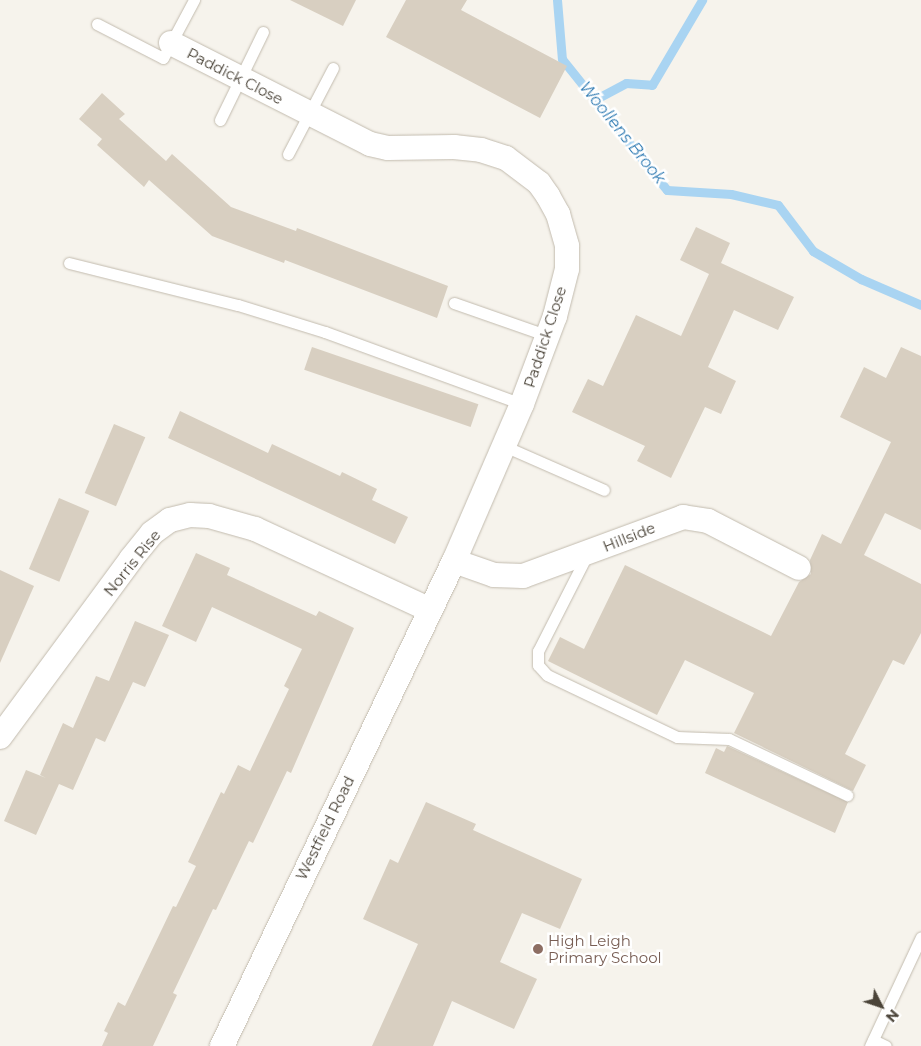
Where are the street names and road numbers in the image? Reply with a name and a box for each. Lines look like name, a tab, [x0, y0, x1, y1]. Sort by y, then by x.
street label: Paddick Close	[184, 44, 286, 108]
street label: Paddick Close	[520, 284, 570, 390]
street label: Hillside	[600, 518, 658, 556]
street label: Norris Rise	[100, 526, 164, 600]
street label: Westfield Road	[292, 773, 358, 883]

